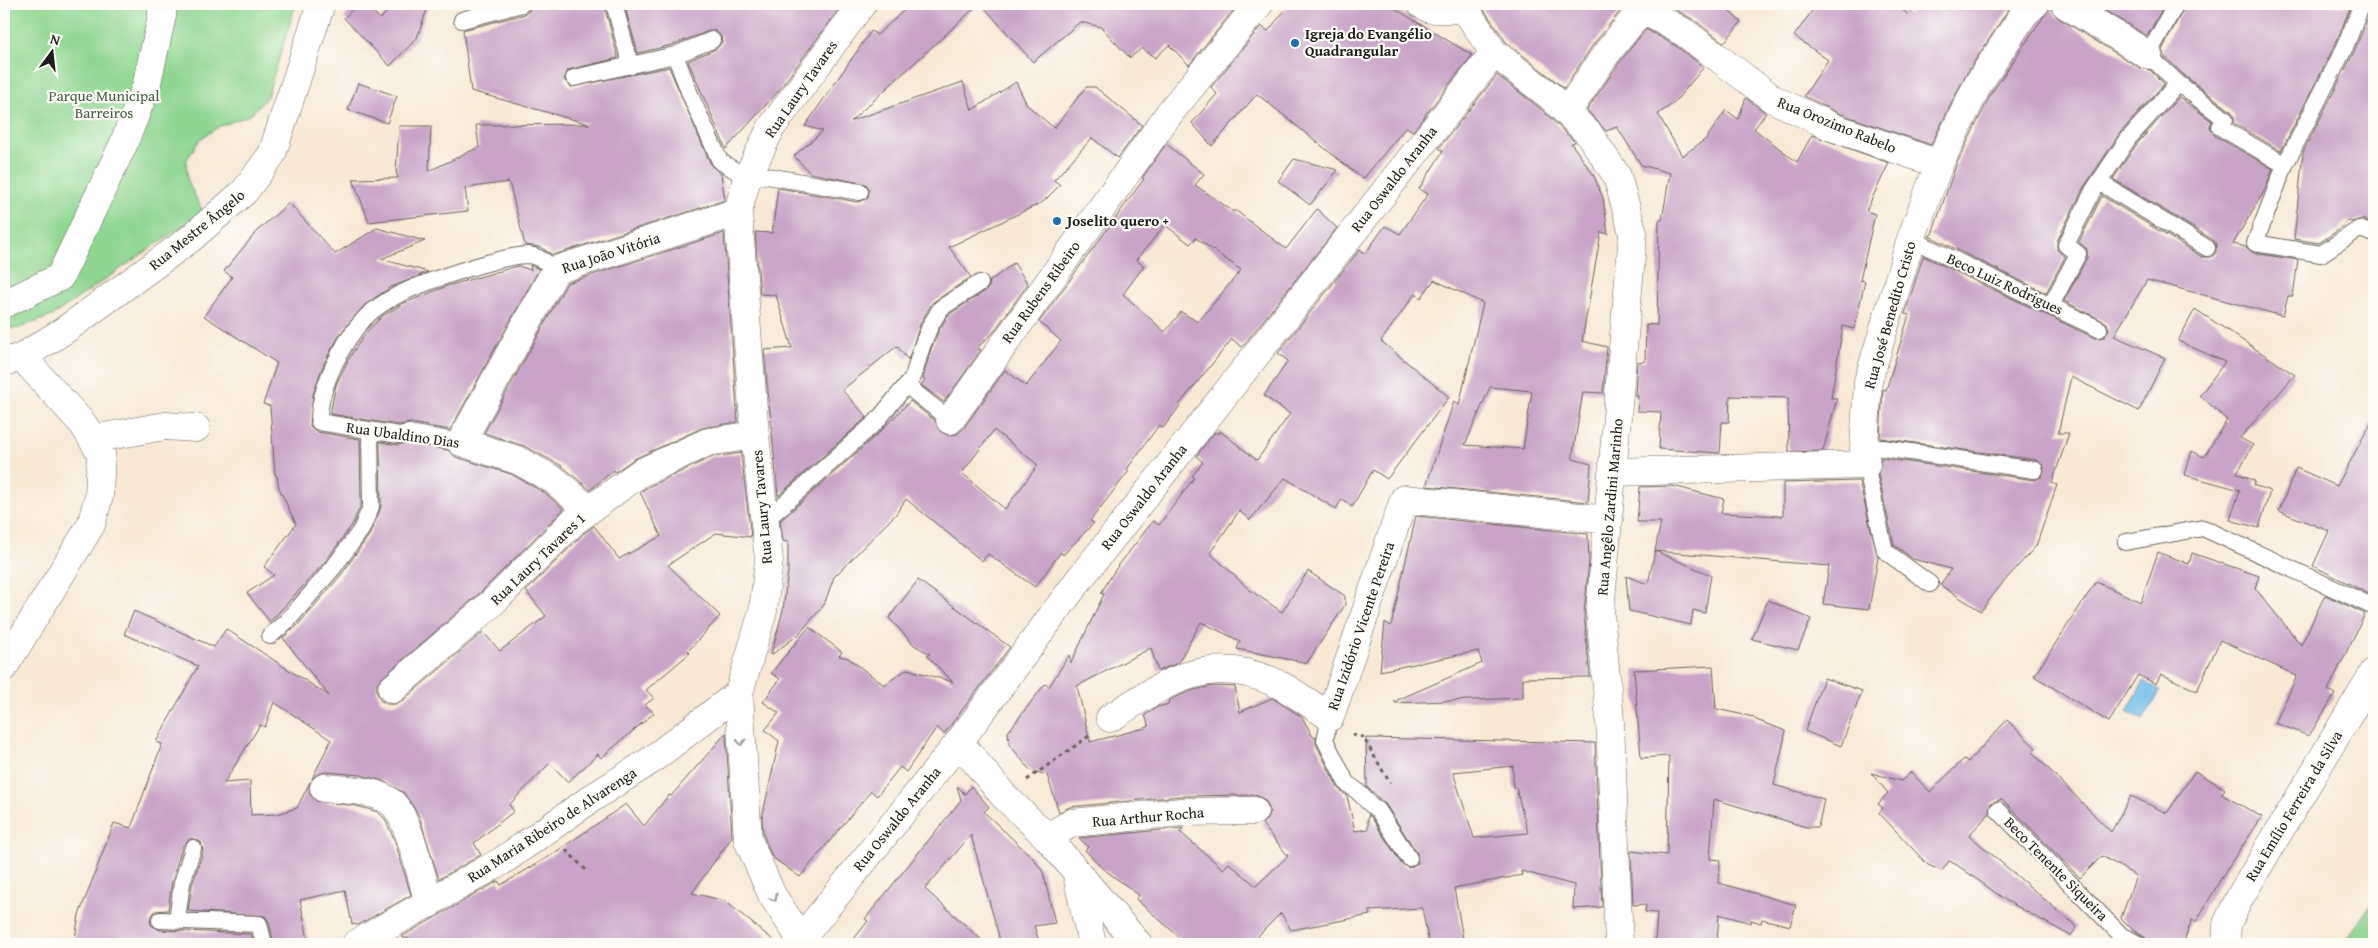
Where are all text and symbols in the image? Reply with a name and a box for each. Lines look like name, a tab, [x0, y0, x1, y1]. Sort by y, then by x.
place label: Igreja do Evangélio Quadrangular	[1305, 23, 1432, 61]
north arrow	[28, 28, 78, 78]
text: N	[48, 29, 63, 50]
street label: Rua Laury Tavares	[759, 36, 842, 142]
marker: Igreja do Evangélio Quadrangular	[1289, 37, 1301, 49]
park label: Parque Municipal Barreiros	[49, 85, 159, 123]
street label: Rua Orozimo Rabelo	[1775, 91, 1900, 158]
street label: Rua Oswaldo Aranha	[1346, 121, 1442, 236]
street label: Rua Mestre Ângelo	[144, 184, 249, 275]
place label: Joselito quero +	[1064, 210, 1169, 231]
marker: Joselito quero +	[1051, 215, 1063, 227]
street label: Rua João Vitória	[559, 227, 663, 278]
street label: Rua Rubens Ribeiro	[996, 236, 1085, 347]
street label: Rua José Benedito Cristo	[1858, 238, 1921, 391]
street label: Beco Luiz Rodrigues	[1944, 247, 2067, 320]
street label: Rua Ubaldino Dias	[345, 416, 461, 453]
street label: Rua Angêlo Zardini Marinho	[1591, 417, 1628, 596]
street label: Rua Oswaldo Aranha	[1096, 439, 1192, 554]
street label: Rua Laury Tavares	[746, 449, 777, 565]
street label: Rua Laury Tavares 1	[485, 508, 590, 610]
street label: Rua Izidório Vicente Pereira	[1322, 539, 1399, 713]
street label: Rua Emílio Ferreira da Silva	[2240, 726, 2347, 885]
one-way arrow	[735, 738, 746, 746]
street label: Rua Maria Ribeiro de Alvarenga	[463, 762, 640, 887]
street label: Rua Oswaldo Aranha	[848, 762, 945, 875]
street label: Rua Arthur Rocha	[1091, 801, 1205, 832]
street label: Beco Tenente Siqueira	[2000, 812, 2113, 925]
one-way arrow	[768, 892, 778, 901]

